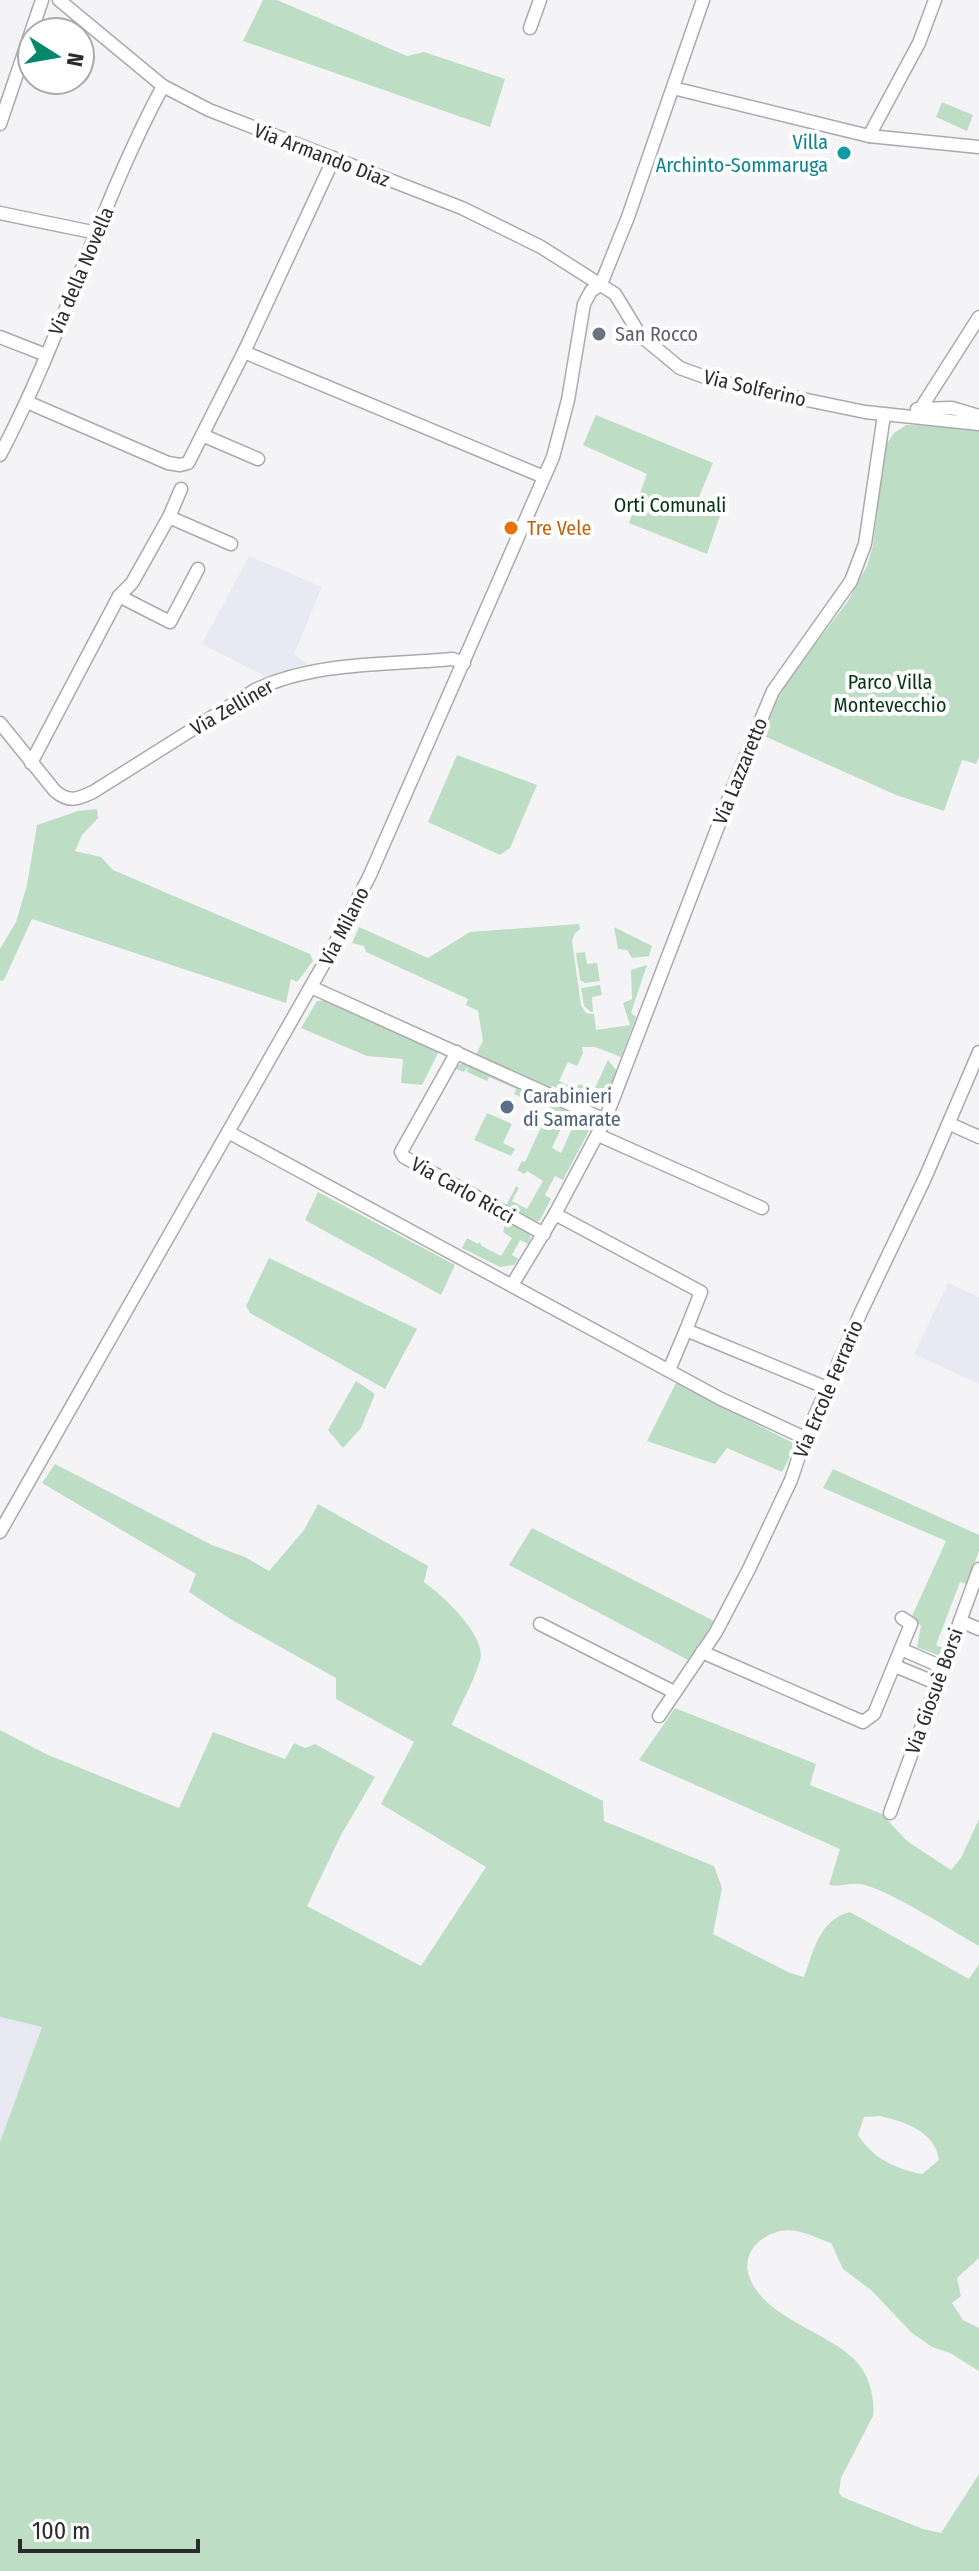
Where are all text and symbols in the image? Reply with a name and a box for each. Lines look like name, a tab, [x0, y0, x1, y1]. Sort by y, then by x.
north arrow	[16, 16, 96, 96]
text: N	[61, 51, 90, 69]
street label: Via Armando Diaz	[251, 118, 393, 192]
place label: Villa Archinto-Sommaruga	[656, 130, 828, 177]
marker: Villa Archinto-Sommaruga	[835, 144, 853, 162]
street label: Via della Novella	[43, 203, 119, 339]
place label: San Rocco	[615, 322, 698, 346]
marker: San Rocco	[590, 325, 608, 343]
street label: Via Solferino	[701, 365, 809, 411]
park label: Orti Comunali	[614, 493, 726, 517]
place label: Tre Vele	[527, 516, 591, 540]
marker: Tre Vele	[502, 519, 520, 537]
park label: Parco Villa Montevecchio	[834, 670, 946, 717]
street label: Via Zelliner	[186, 674, 278, 740]
street label: Via Lazzaretto	[708, 714, 772, 828]
street label: Via Milano	[314, 883, 374, 969]
place label: Carabinieri di Samarate	[523, 1084, 621, 1131]
marker: Carabinieri di Samarate	[498, 1098, 516, 1116]
street label: Via Carlo Ricci	[407, 1152, 519, 1228]
street label: Via Ercole Ferrario	[788, 1316, 868, 1462]
street label: Via Giosuè Borsi	[900, 1625, 968, 1757]
scale bar	[20, 2503, 198, 2553]
text: 100 m	[32, 2517, 90, 2545]

